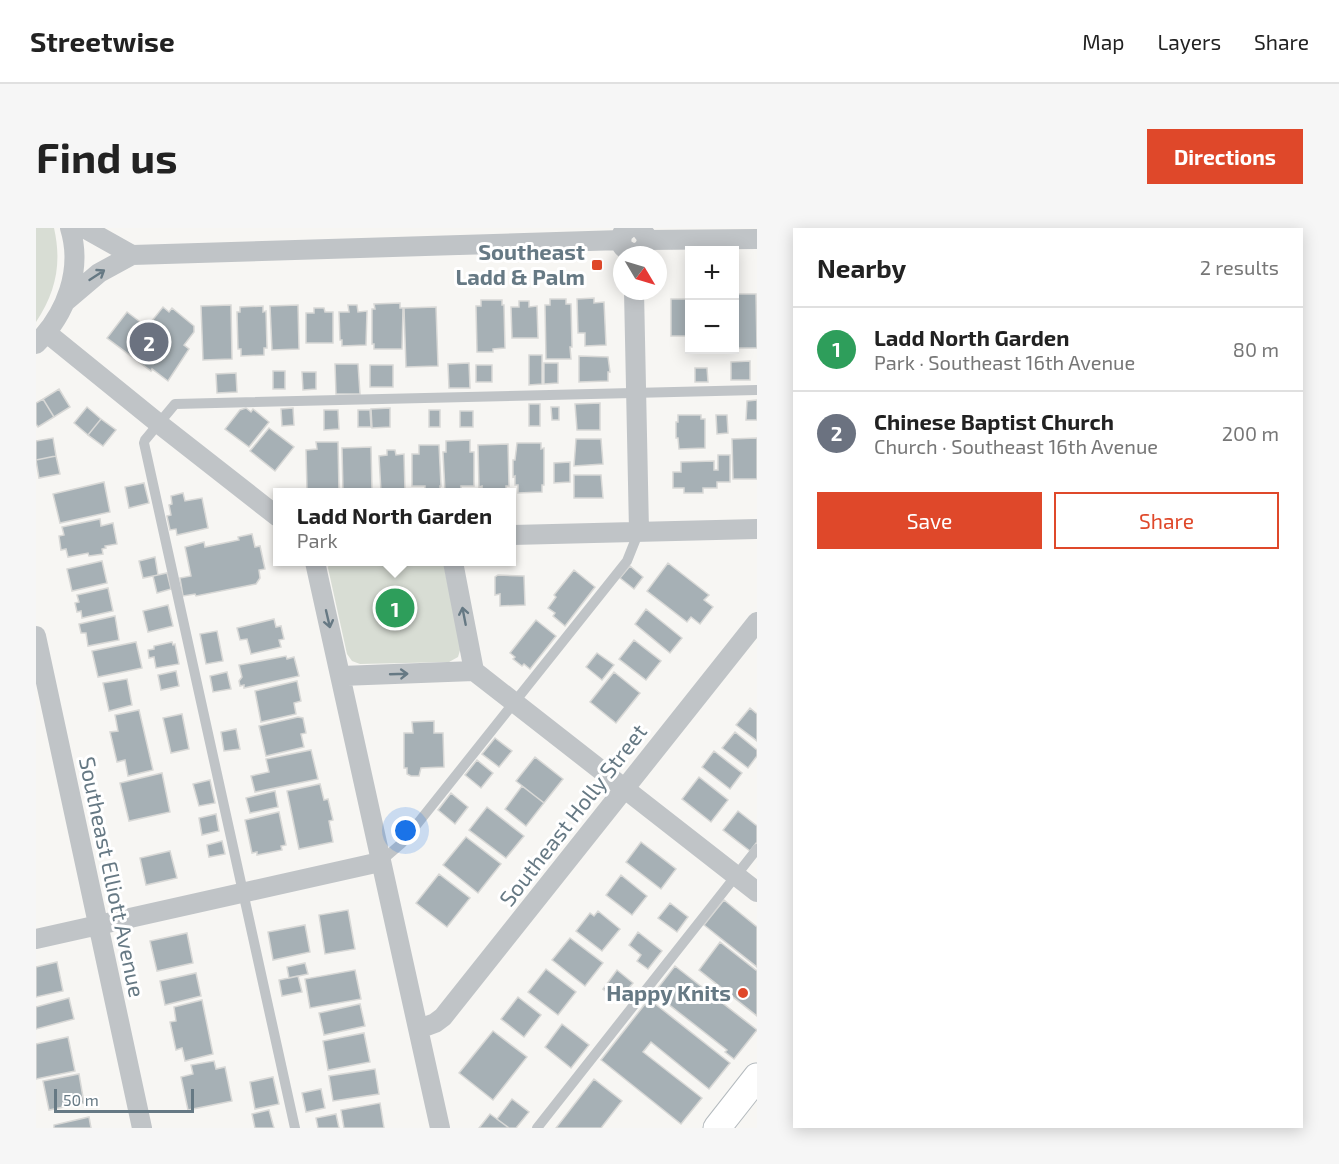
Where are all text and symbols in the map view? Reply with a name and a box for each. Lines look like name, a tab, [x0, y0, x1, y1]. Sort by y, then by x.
text: Streetwise	[30, 24, 175, 58]
text: Map	[1082, 29, 1124, 54]
text: Layers	[1157, 29, 1221, 54]
text: Share	[1254, 29, 1309, 54]
button: Directions	[1147, 129, 1303, 184]
text: Find us	[36, 131, 178, 181]
place label: Southeast Ladd & Palm	[455, 238, 585, 289]
north arrow	[613, 246, 667, 300]
map controls	[685, 246, 739, 354]
button: +	[685, 246, 739, 300]
text: Nearby	[817, 252, 906, 283]
text: 2 results	[1200, 255, 1279, 279]
marker: Southeast Ladd & Palm	[590, 258, 604, 272]
one-way arrow	[88, 269, 105, 281]
button: −	[685, 300, 739, 354]
pin: 2	[130, 320, 168, 364]
text: Ladd North Garden	[874, 324, 1069, 350]
text: 1	[832, 337, 841, 361]
text: 80 m	[1233, 337, 1279, 361]
text: Park · Southeast 16th Avenue	[874, 350, 1135, 374]
text: Chinese Baptist Church	[874, 408, 1114, 434]
text: 2	[831, 421, 842, 445]
text: 200 m	[1222, 421, 1279, 445]
text: Church · Southeast 16th Avenue	[874, 434, 1158, 458]
popup	[273, 488, 516, 566]
button: Save	[817, 492, 1042, 549]
button: Share	[1054, 492, 1279, 549]
text: Ladd North Garden	[297, 502, 492, 528]
text: Park	[297, 528, 338, 552]
pin: 1	[376, 586, 414, 631]
one-way arrow	[458, 607, 469, 626]
one-way arrow	[323, 608, 334, 628]
one-way arrow	[389, 668, 409, 679]
street label: Southeast Holly Street	[493, 718, 651, 911]
street label: Southeast Elliott Avenue	[75, 754, 151, 999]
your location	[391, 816, 420, 845]
place label: Happy Knits	[606, 979, 731, 1006]
marker: Happy Knits	[736, 986, 750, 1000]
scale bar	[54, 1086, 194, 1114]
text: 50 m	[63, 1090, 99, 1109]

